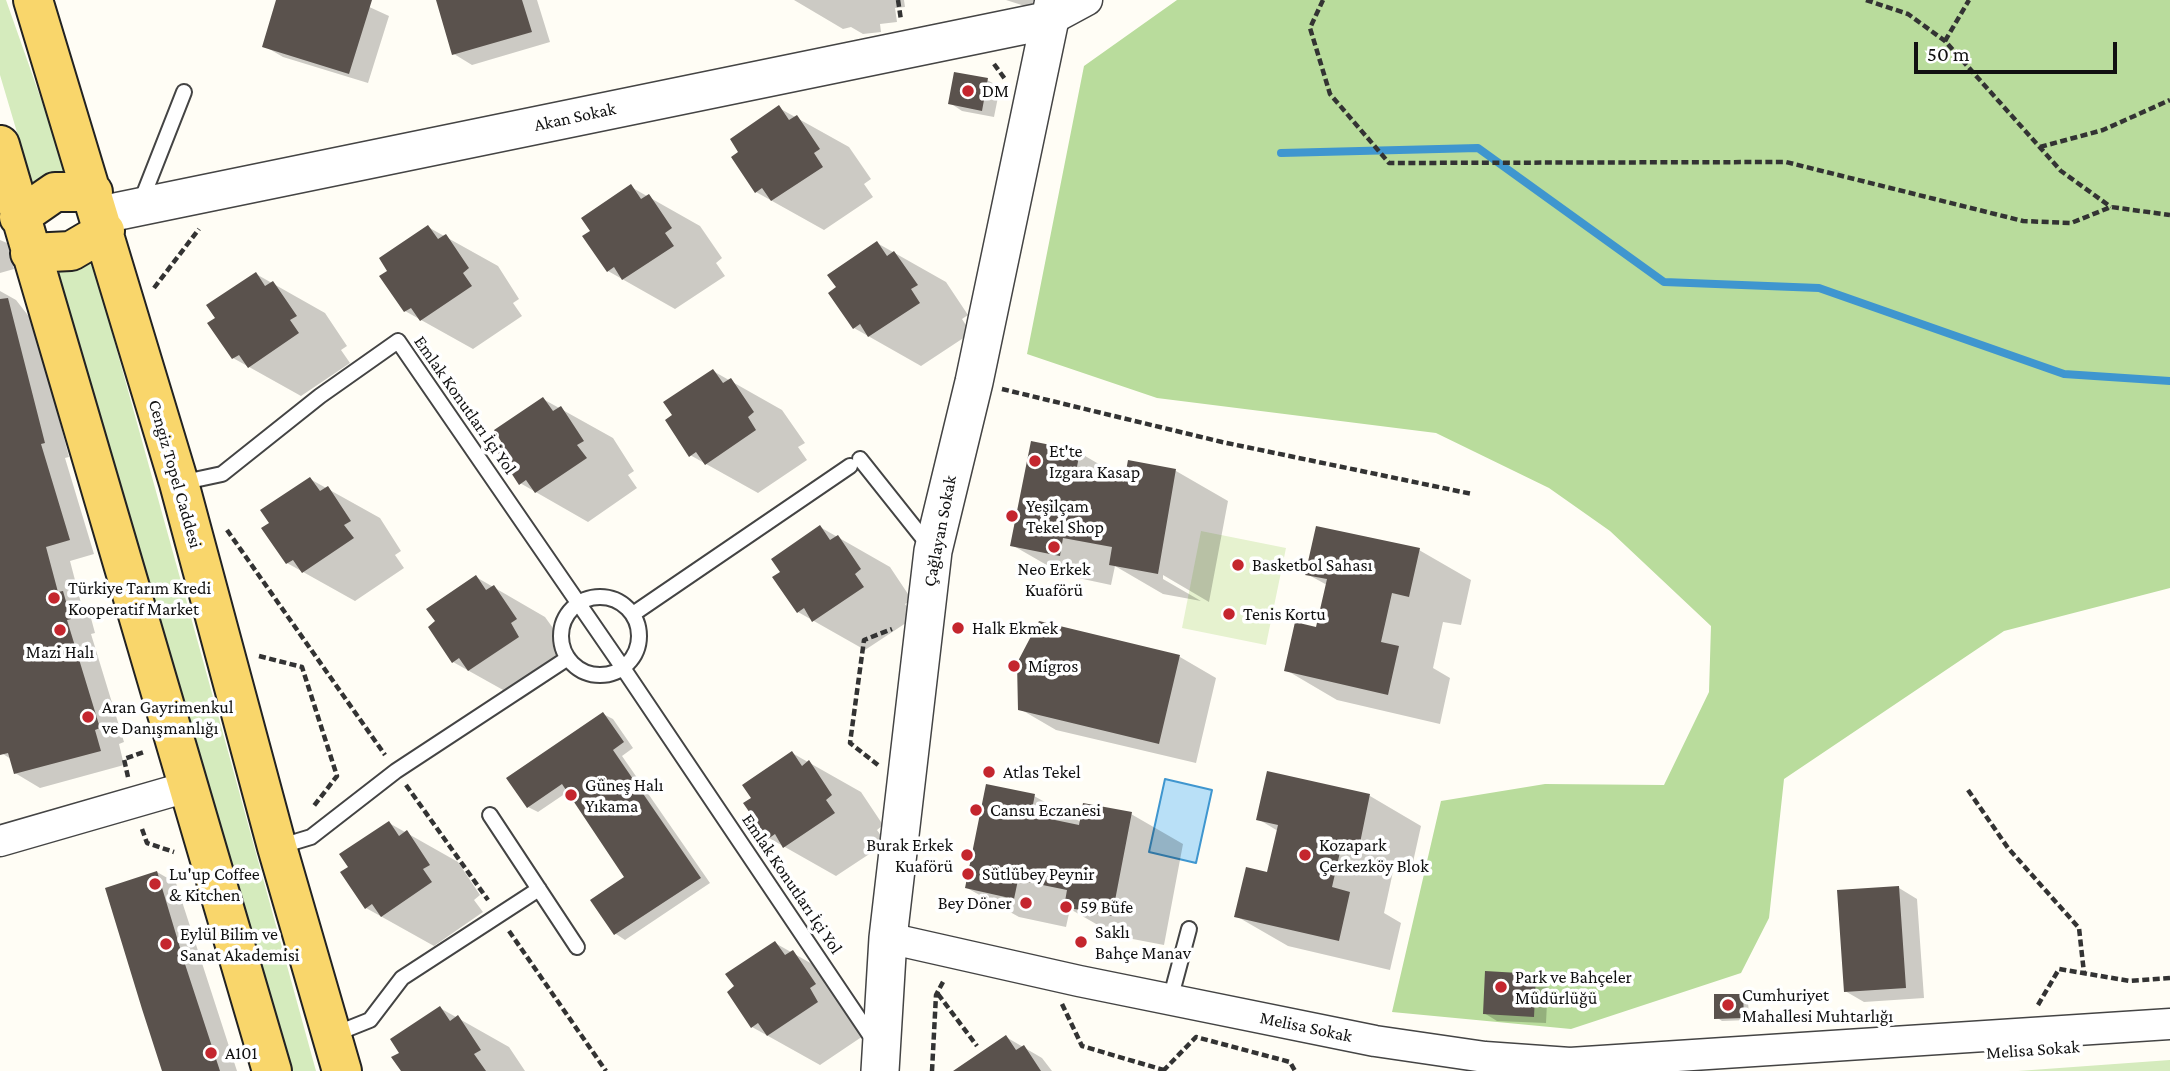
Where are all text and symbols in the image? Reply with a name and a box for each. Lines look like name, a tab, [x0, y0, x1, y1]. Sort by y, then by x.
scale bar	[1918, 28, 2121, 72]
text: 50 m	[1927, 42, 1970, 66]
place label: DM	[982, 80, 1009, 102]
marker: DM	[960, 83, 976, 99]
street label: Akan Sokak	[532, 98, 618, 136]
street label: Emlak Konutları İçi Yol	[409, 332, 521, 478]
street label: Cengiz Topel Caddesi	[143, 397, 207, 551]
place label: Et'te Izgara Kasap	[1049, 440, 1140, 482]
marker: Et'te Izgara Kasap	[1027, 453, 1043, 469]
street label: Çağlayan Sokak	[919, 474, 961, 588]
place label: Yeşilçam Tekel Shop	[1026, 495, 1104, 538]
marker: Yeşilçam Tekel Shop	[1004, 508, 1020, 524]
marker: Neo Erkek Kuaförü	[1046, 539, 1062, 555]
place label: Basketbol Sahası	[1252, 554, 1372, 576]
marker: Basketbol Sahası	[1230, 557, 1246, 573]
place label: Neo Erkek Kuaförü	[1018, 558, 1090, 600]
place label: Türkiye Tarım Kredi Kooperatif Market	[68, 577, 211, 620]
marker: Türkiye Tarım Kredi Kooperatif Market	[46, 590, 62, 606]
place label: Tenis Kortu	[1243, 603, 1326, 625]
marker: Tenis Kortu	[1221, 606, 1237, 622]
place label: Halk Ekmek	[972, 617, 1058, 639]
marker: Halk Ekmek	[950, 620, 966, 636]
marker: Mazi Halı	[52, 622, 68, 638]
place label: Mazi Halı	[26, 641, 94, 663]
place label: Migros	[1028, 655, 1078, 677]
marker: Migros	[1006, 658, 1022, 674]
place label: Aran Gayrimenkul ve Danışmanlığı	[102, 696, 234, 738]
marker: Aran Gayrimenkul ve Danışmanlığı	[80, 709, 96, 725]
place label: Atlas Tekel	[1003, 761, 1081, 783]
marker: Atlas Tekel	[981, 764, 997, 780]
place label: Güneş Halı Yıkama	[585, 774, 664, 816]
marker: Güneş Halı Yıkama	[563, 787, 579, 803]
place label: Cansu Eczanesi	[990, 799, 1101, 821]
marker: Cansu Eczanesi	[968, 802, 984, 818]
street label: Emlak Konutları İçi Yol	[737, 810, 847, 958]
place label: Burak Erkek Kuaförü	[866, 834, 953, 876]
place label: Kozapark Çerkezköy Blok	[1319, 834, 1429, 876]
marker: Burak Erkek Kuaförü	[959, 847, 975, 863]
marker: Kozapark Çerkezköy Blok	[1297, 847, 1313, 863]
place label: Lu'up Coffee & Kitchen	[169, 863, 260, 906]
place label: Sütlübey Peynir	[982, 863, 1095, 885]
marker: Sütlübey Peynir	[960, 866, 976, 882]
marker: Lu'up Coffee & Kitchen	[147, 876, 163, 892]
place label: Bey Döner	[938, 892, 1012, 914]
marker: Bey Döner	[1018, 895, 1034, 911]
place label: 59 Büfe	[1080, 896, 1133, 918]
marker: 59 Büfe	[1058, 899, 1074, 915]
place label: Saklı Bahçe Manav	[1095, 921, 1191, 964]
place label: Eylül Bilim ve Sanat Akademisi	[180, 923, 299, 965]
marker: Saklı Bahçe Manav	[1073, 934, 1089, 950]
marker: Eylül Bilim ve Sanat Akademisi	[158, 936, 174, 952]
place label: Park ve Bahçeler Müdürlüğü	[1515, 966, 1632, 1009]
marker: Park ve Bahçeler Müdürlüğü	[1493, 979, 1509, 995]
place label: Cumhuriyet Mahallesi Muhtarlığı	[1742, 984, 1893, 1026]
marker: Cumhuriyet Mahallesi Muhtarlığı	[1720, 997, 1736, 1013]
street label: Melisa Sokak	[1258, 1007, 1354, 1047]
street label: Melisa Sokak	[1985, 1036, 2081, 1064]
place label: A101	[225, 1042, 257, 1064]
marker: A101	[203, 1045, 219, 1061]

